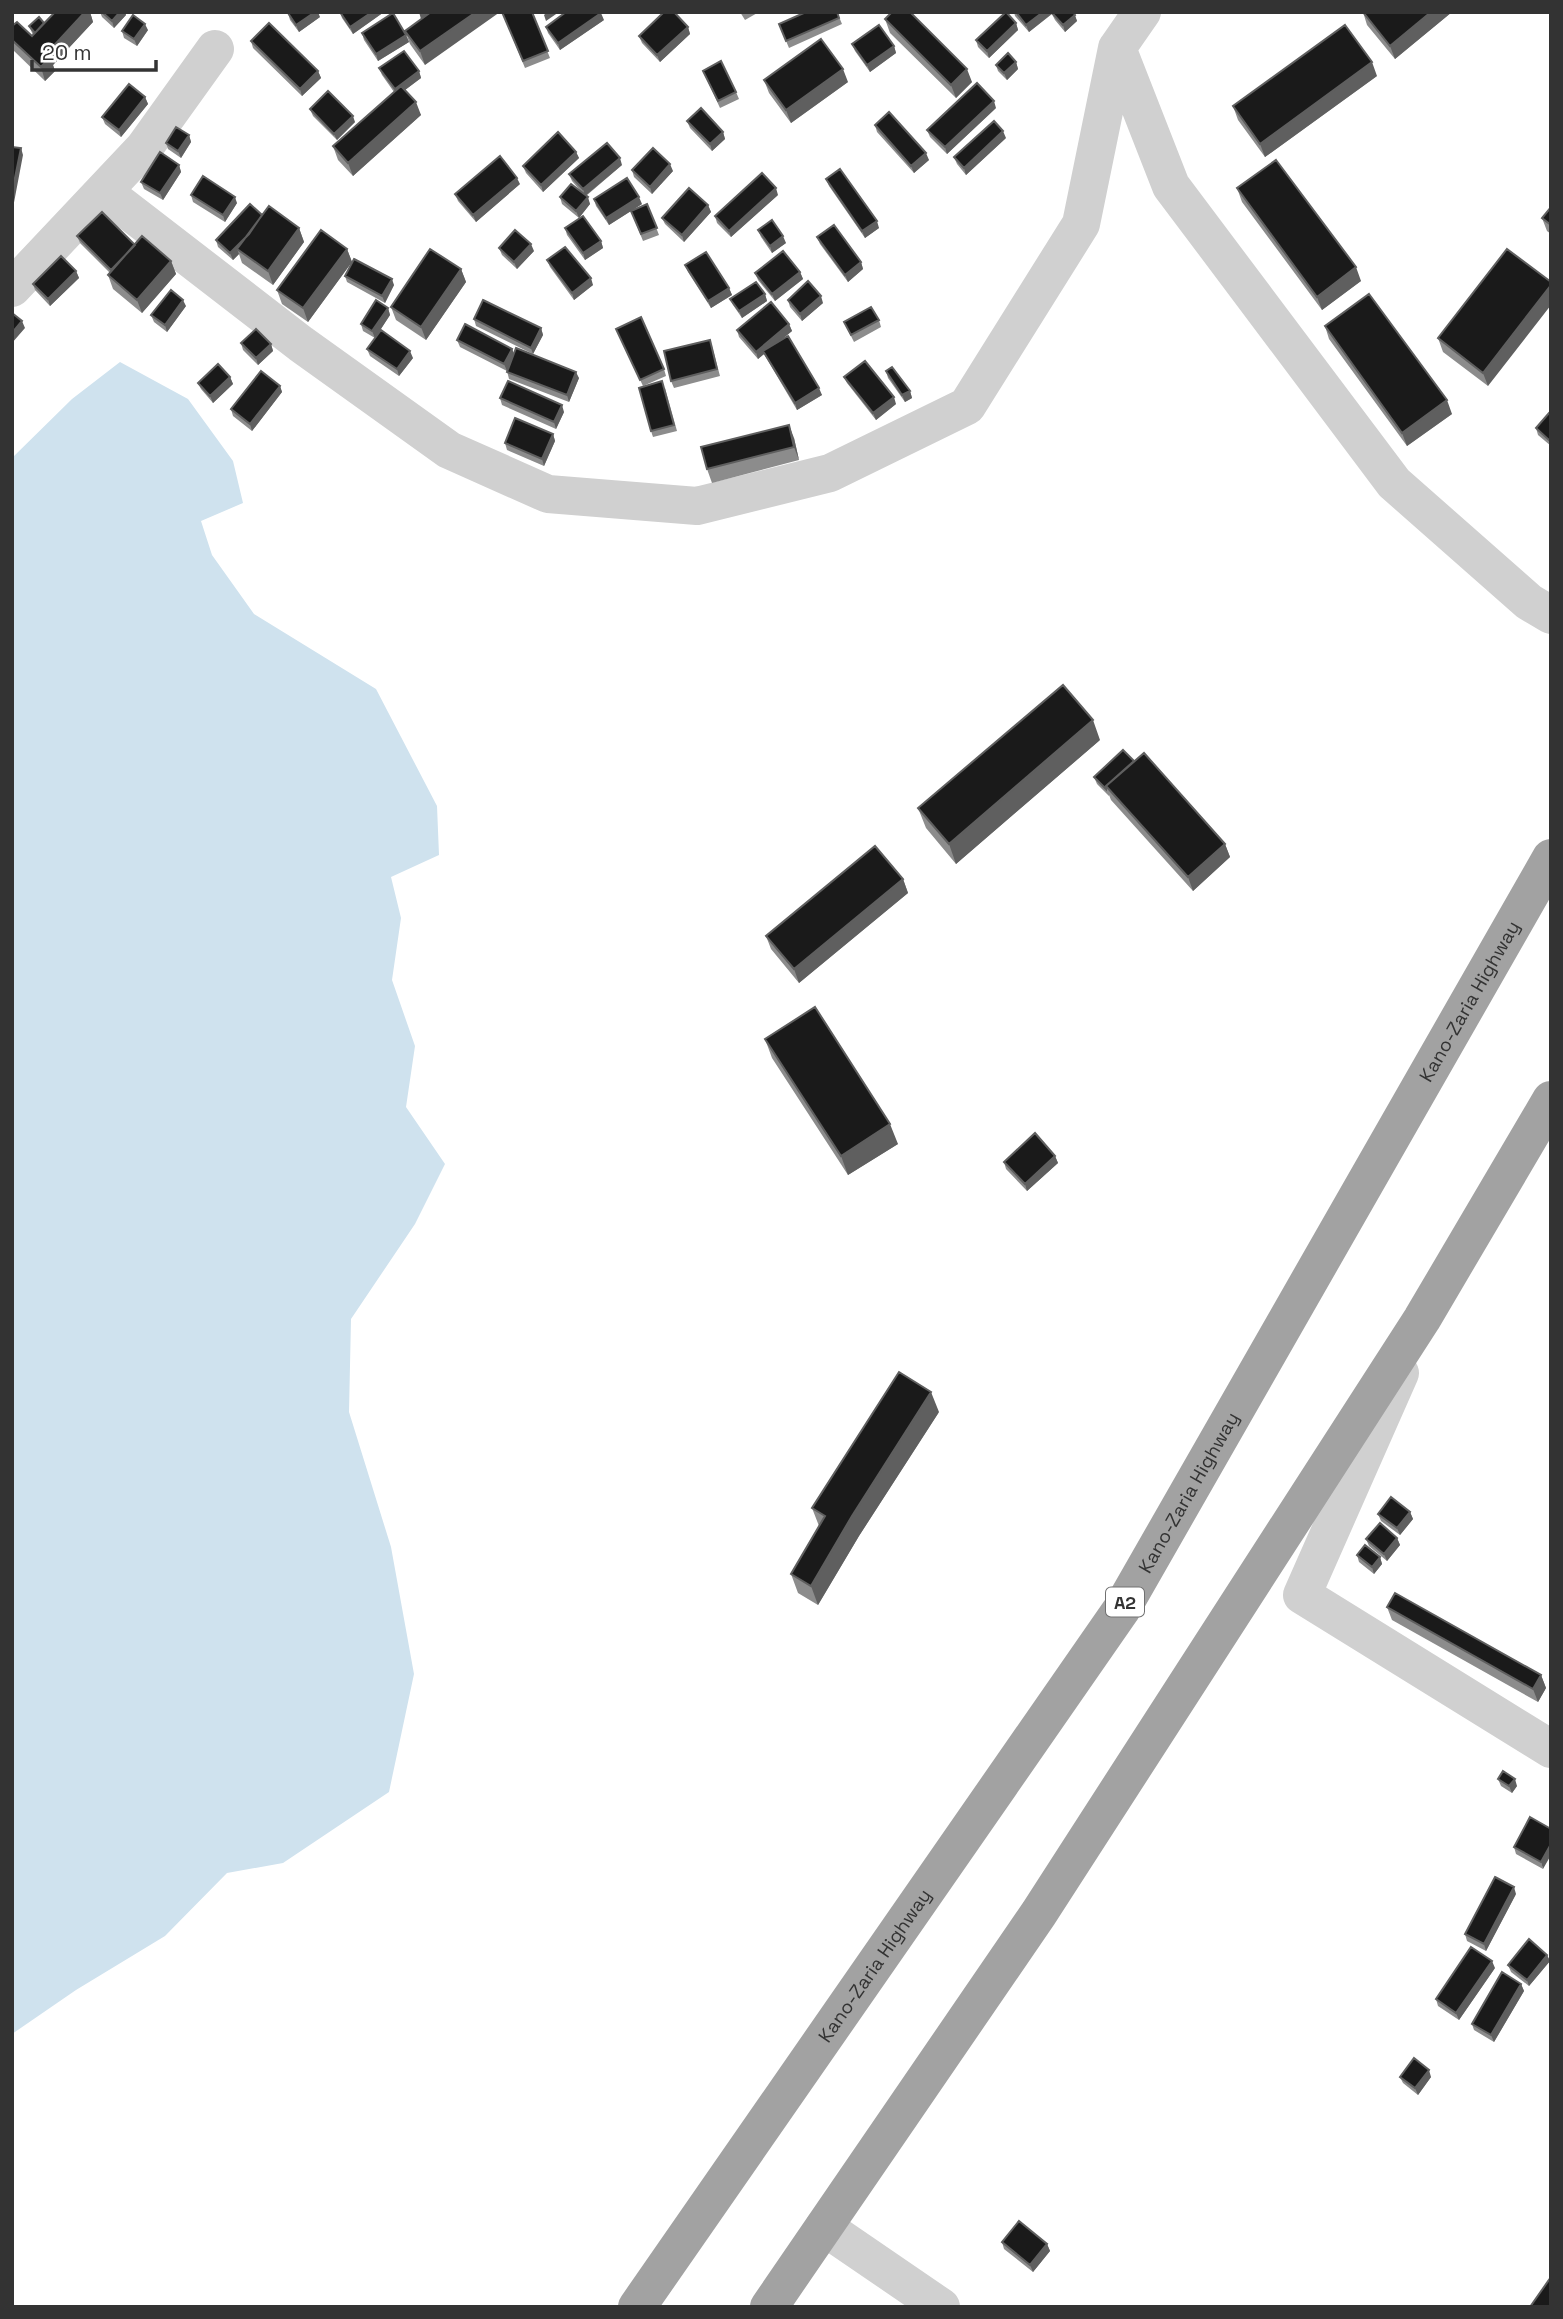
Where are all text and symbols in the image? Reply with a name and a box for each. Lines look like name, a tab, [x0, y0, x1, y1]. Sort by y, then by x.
scale bar	[32, 28, 156, 72]
text: 20 m	[42, 39, 92, 66]
street label: Kano-Zaria Highway	[1413, 916, 1525, 1086]
street label: Kano-Zaria Highway	[1132, 1407, 1244, 1578]
road number: A2	[1106, 1588, 1144, 1616]
street label: Kano-Zaria Highway	[812, 1883, 936, 2047]

